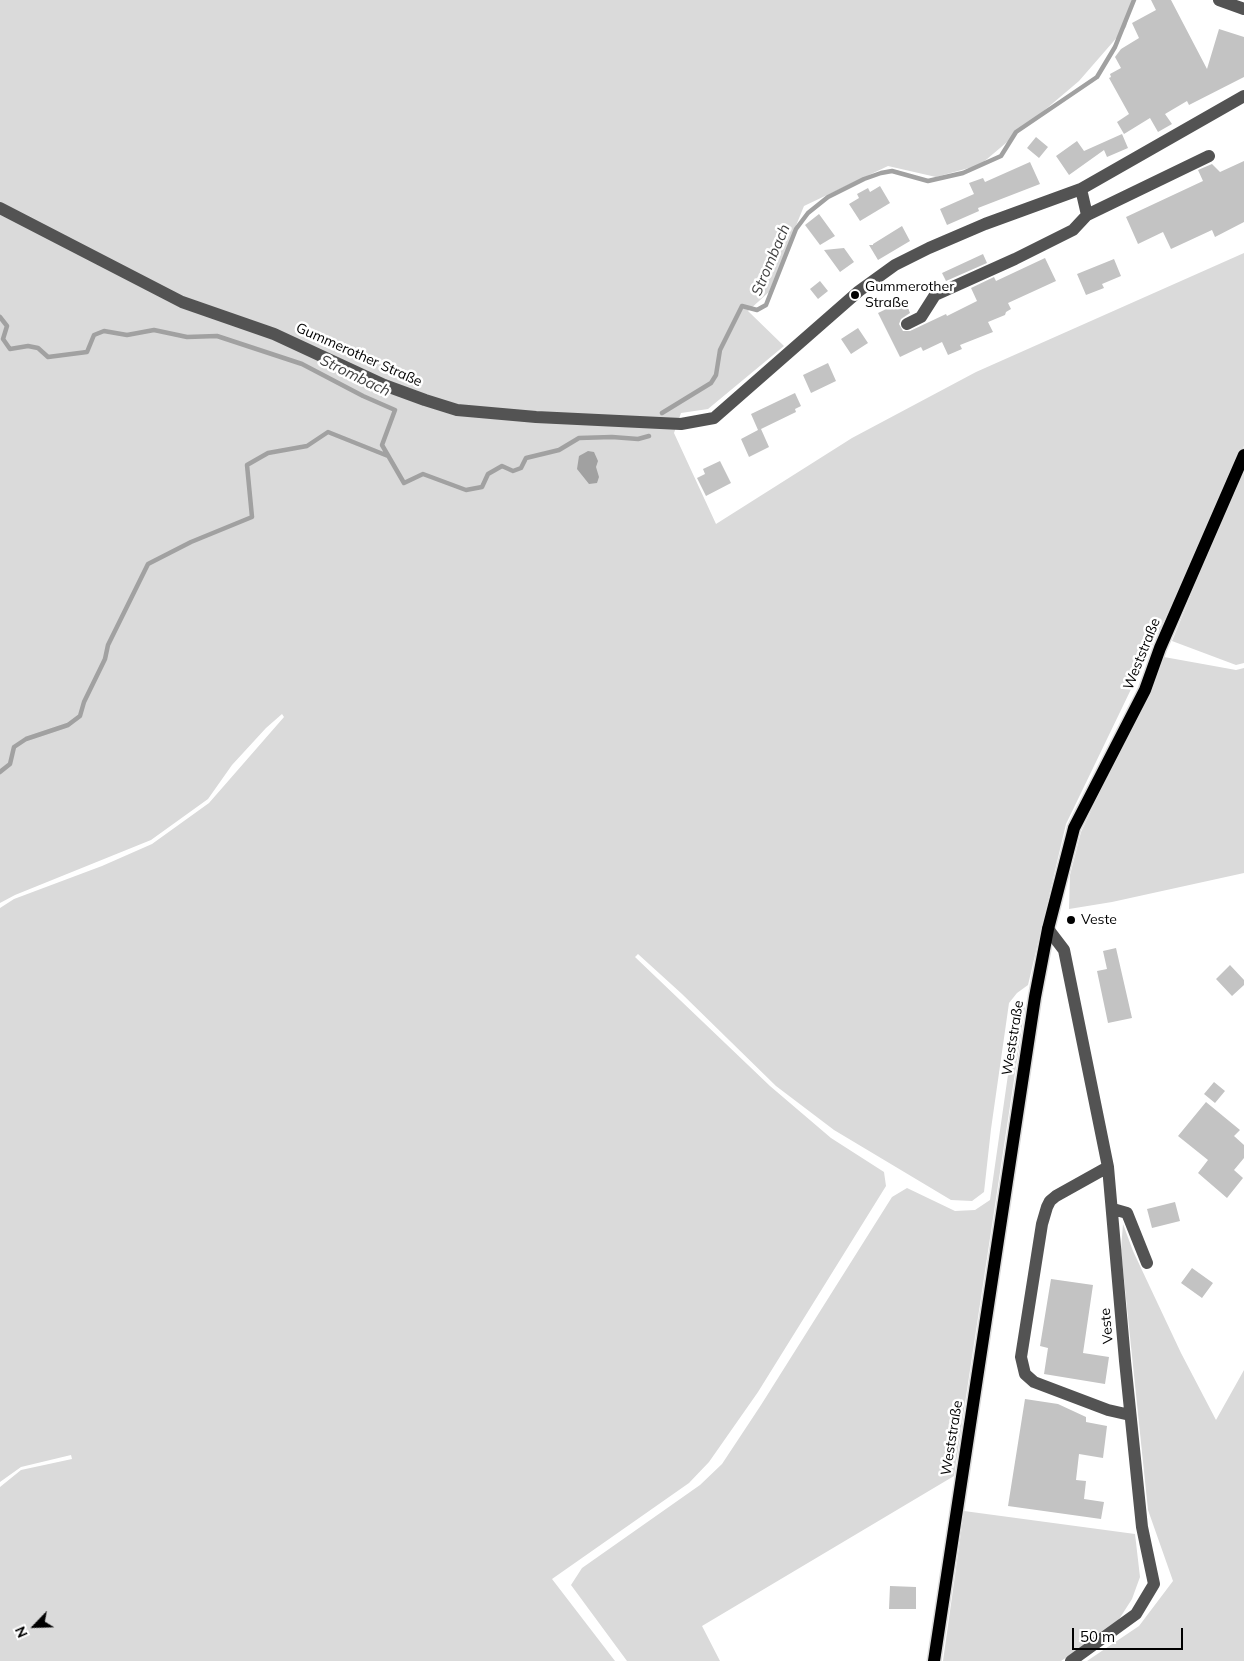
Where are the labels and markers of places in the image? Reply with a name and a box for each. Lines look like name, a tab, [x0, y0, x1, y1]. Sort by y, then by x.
place label: Gummerother Straße	[865, 279, 954, 312]
marker: Gummerother Straße	[849, 289, 861, 301]
place label: Veste	[1081, 912, 1117, 928]
marker: Veste	[1065, 914, 1077, 926]

